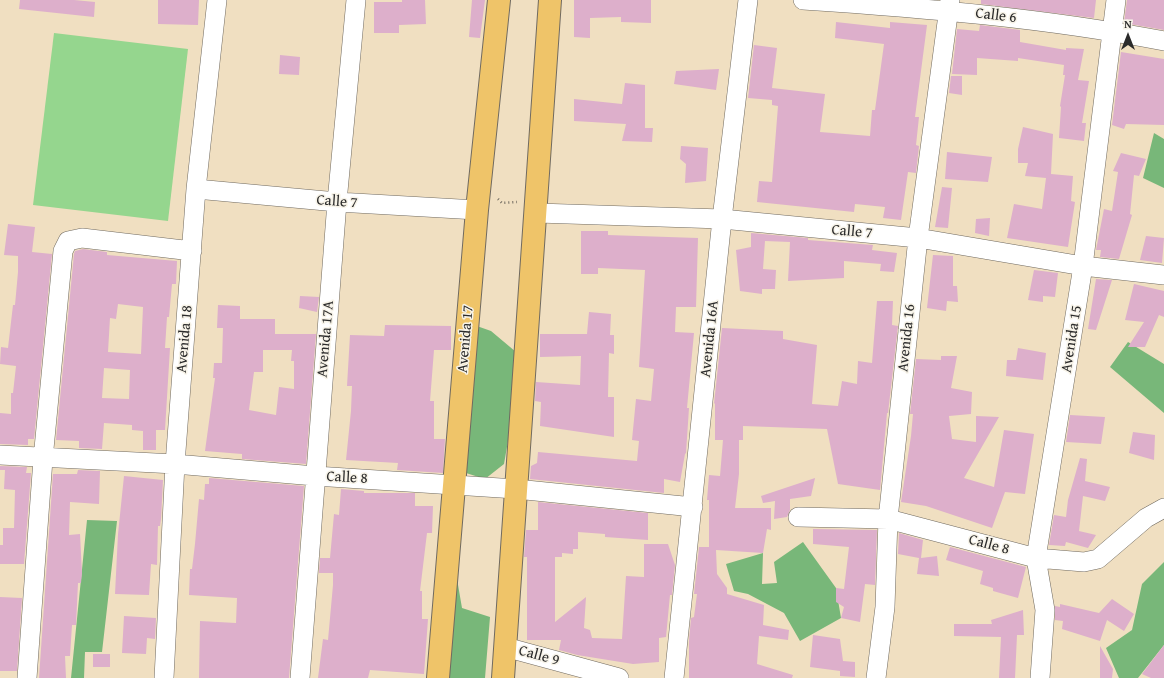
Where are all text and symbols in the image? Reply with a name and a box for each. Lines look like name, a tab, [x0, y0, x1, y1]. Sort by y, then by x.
street label: Calle 6	[974, 5, 1018, 27]
north arrow	[1108, 16, 1148, 56]
text: N	[1124, 16, 1132, 32]
street label: Calle 7	[316, 192, 358, 212]
street label: Calle 7	[831, 221, 873, 243]
street label: Avenida 17A	[314, 300, 338, 378]
street label: Avenida 16A	[697, 300, 723, 378]
street label: Avenida 16	[894, 303, 920, 373]
street label: Avenida 18	[173, 304, 197, 374]
street label: Avenida 17	[454, 304, 478, 374]
street label: Avenida 15	[1058, 304, 1086, 374]
street label: Calle 8	[326, 468, 368, 488]
street label: Calle 8	[967, 531, 1011, 559]
street label: Calle 9	[517, 642, 561, 670]

